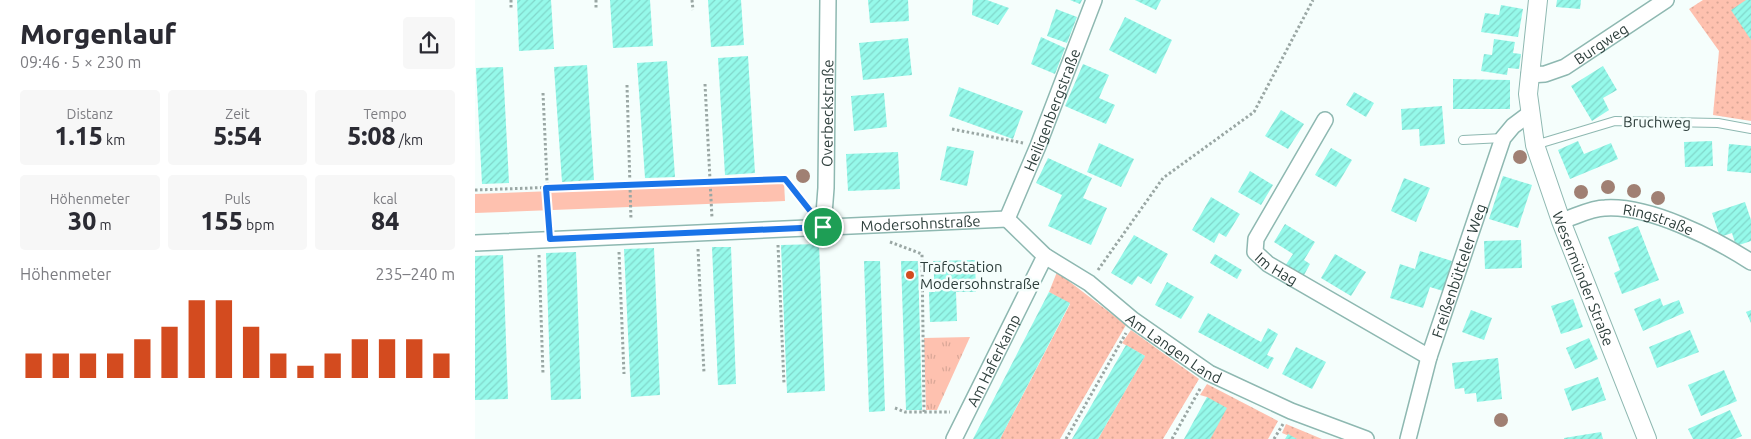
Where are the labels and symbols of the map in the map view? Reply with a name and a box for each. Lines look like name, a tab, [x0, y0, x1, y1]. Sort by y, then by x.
street label: Burgweg	[1571, 19, 1631, 67]
street label: Heiligenbergstraße	[1020, 46, 1083, 174]
street label: Overbeckstraße	[818, 59, 836, 167]
street label: Bruchweg	[1623, 113, 1691, 131]
street label: Ringstraße	[1622, 200, 1697, 238]
street label: Freißenbütteler Weg	[1428, 201, 1489, 340]
pin	[802, 206, 844, 248]
street label: Wesermünder Straße	[1550, 209, 1618, 348]
street label: Modersohnstraße	[860, 212, 981, 234]
street label: Im Hag	[1252, 248, 1301, 288]
place label: Trafostation Modersohnstraße	[920, 258, 1040, 292]
marker: Trafostation Modersohnstraße	[904, 269, 916, 281]
street label: Am Langen Land	[1123, 310, 1224, 386]
street label: Am Haferkamp	[963, 311, 1023, 409]

